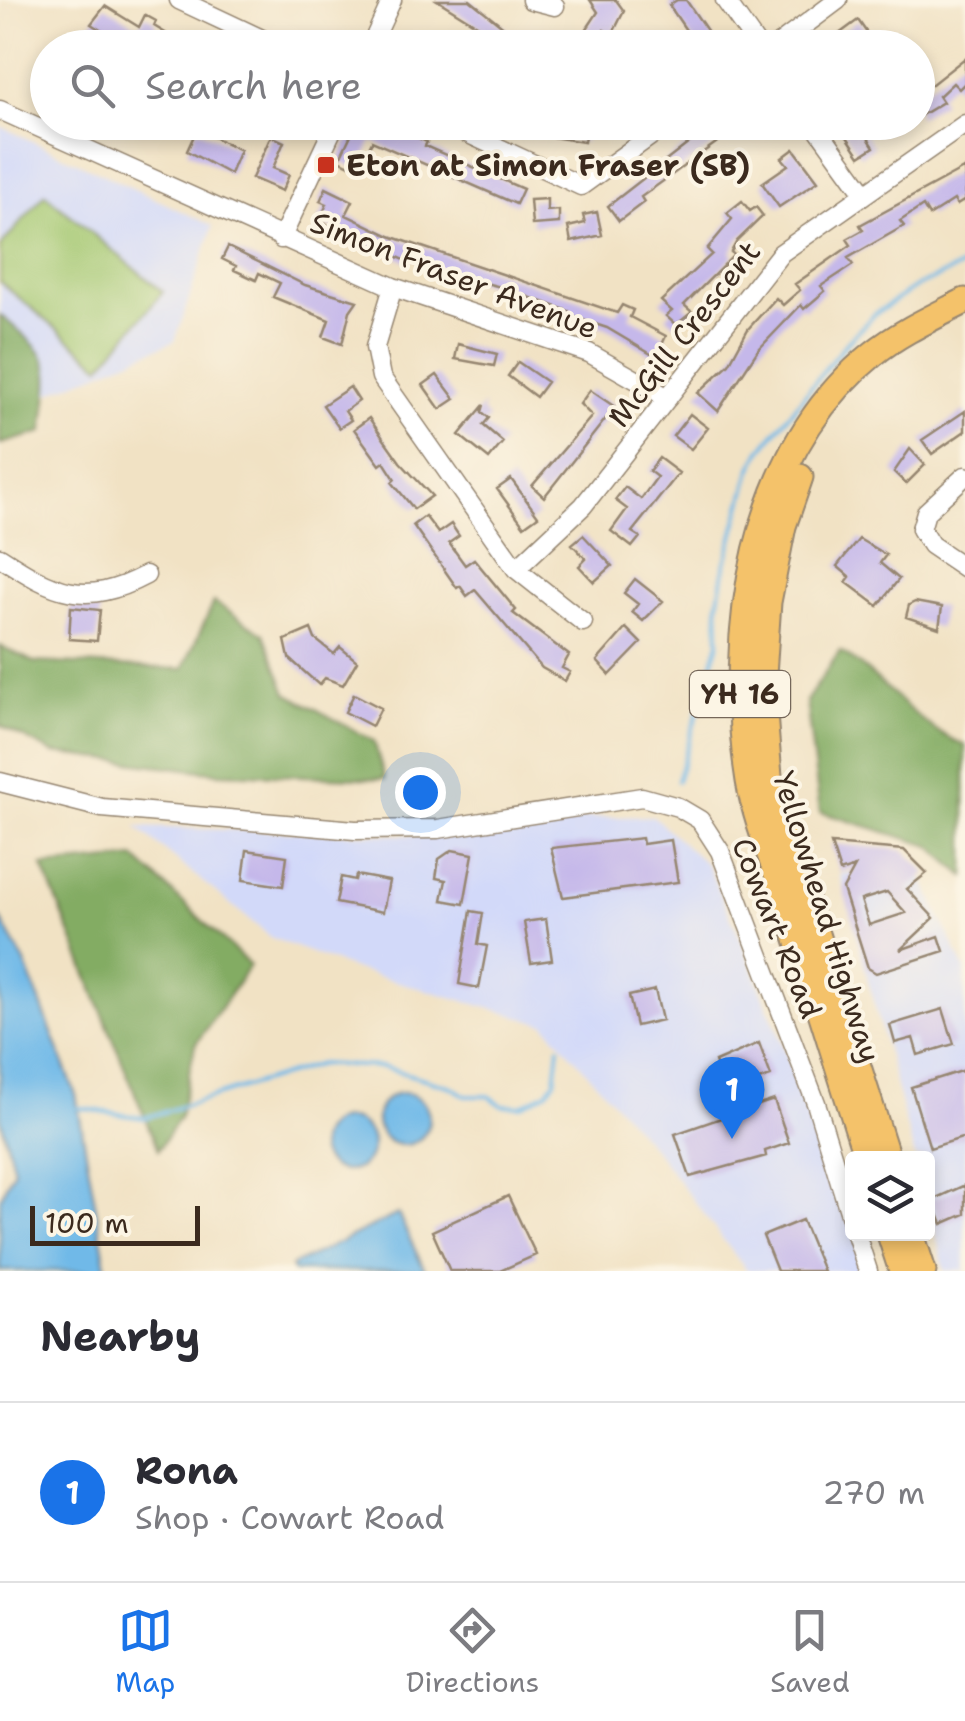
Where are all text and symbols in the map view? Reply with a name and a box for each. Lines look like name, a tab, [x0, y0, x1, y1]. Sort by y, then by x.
search box	[30, 30, 935, 140]
icon: search	[65, 58, 120, 113]
text: Search here	[145, 60, 362, 111]
place label: Eton at Simon Fraser (SB)	[346, 145, 750, 186]
marker: Eton at Simon Fraser (SB)	[315, 154, 337, 176]
street label: Simon Fraser Avenue	[305, 201, 603, 349]
street label: McGill Crescent	[598, 232, 770, 436]
road number: YH 16	[690, 671, 790, 717]
street label: Yellowhead Highway	[763, 766, 891, 1068]
your location	[395, 767, 446, 818]
street label: Cowart Road	[722, 832, 832, 1024]
pin: 1	[700, 1056, 764, 1139]
map controls	[845, 1151, 935, 1241]
button: layers	[845, 1151, 935, 1241]
scale bar	[30, 1201, 200, 1246]
text: 100 m	[45, 1204, 129, 1242]
text: Nearby	[40, 1308, 200, 1364]
text: Rona	[135, 1445, 238, 1496]
text: 1	[65, 1471, 80, 1514]
text: 270 m	[822, 1471, 925, 1514]
text: Shop · Cowart Road	[135, 1496, 444, 1539]
tab: Map	[115, 1603, 175, 1701]
tab: Directions	[406, 1603, 539, 1701]
tab: Saved	[770, 1603, 850, 1701]

